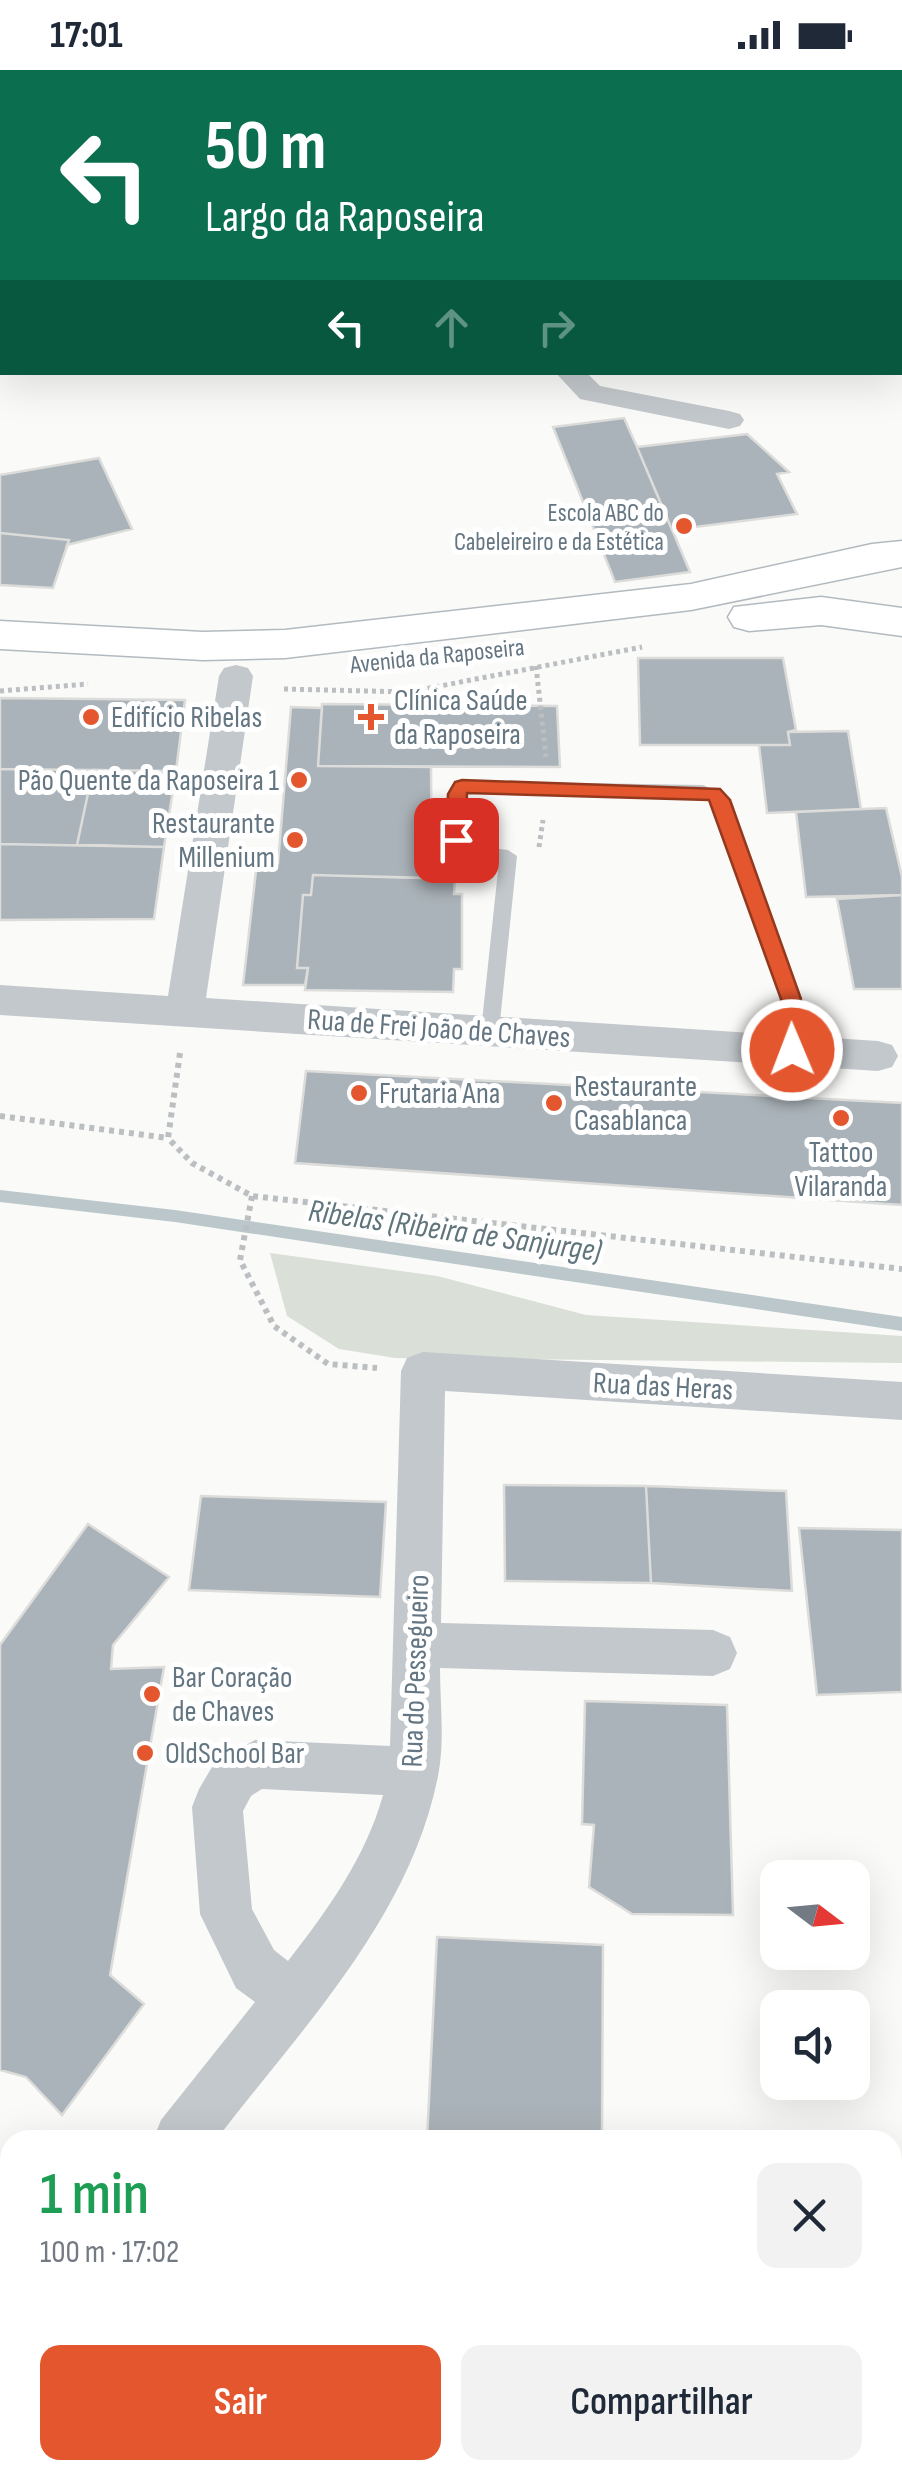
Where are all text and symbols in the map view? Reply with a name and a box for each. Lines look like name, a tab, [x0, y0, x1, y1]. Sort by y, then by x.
text: 17:01	[50, 13, 123, 58]
text: 50 m	[205, 105, 326, 189]
icon: left	[40, 110, 170, 240]
text: Largo da Raposeira	[205, 190, 485, 245]
icon: left	[319, 300, 374, 355]
icon: ahead	[424, 300, 479, 355]
icon: right	[529, 300, 584, 355]
place label: Escola ABC do Cabeleireiro e da Estética	[454, 498, 664, 558]
marker: Escola ABC do Cabeleireiro e da Estética	[673, 515, 695, 537]
street label: Avenida da Raposeira	[348, 632, 526, 681]
place label: Clínica Saúde da Raposeira	[394, 683, 528, 753]
place label: Edifício Ribelas	[111, 700, 262, 736]
marker: Clínica Saúde da Raposeira	[358, 704, 384, 730]
marker: Edifício Ribelas	[80, 706, 102, 728]
place label: Pão Quente da Raposeira 1	[18, 763, 279, 799]
marker: Pão Quente da Raposeira 1	[288, 769, 310, 791]
pin	[414, 798, 499, 883]
place label: Restaurante Millenium	[152, 806, 275, 876]
icon: arrive	[429, 813, 484, 868]
marker: Restaurante Millenium	[284, 829, 306, 851]
position arrow	[740, 998, 844, 1102]
street label: Rua de Frei João de Chaves	[306, 1002, 572, 1056]
place label: Restaurante Casablanca	[574, 1069, 697, 1139]
place label: Frutaria Ana	[379, 1076, 500, 1112]
marker: Frutaria Ana	[348, 1082, 370, 1104]
marker: Restaurante Casablanca	[543, 1092, 565, 1114]
marker: Tattoo Vilaranda	[830, 1107, 852, 1129]
place label: Tattoo Vilaranda	[795, 1135, 887, 1205]
water label: Ribelas (Ribeira de Sanjurge)	[306, 1192, 604, 1271]
street label: Rua das Heras	[592, 1365, 734, 1409]
street label: Rua do Pessegueiro	[395, 1574, 437, 1768]
place label: Bar Coração de Chaves	[172, 1660, 292, 1730]
marker: Bar Coração de Chaves	[141, 1683, 163, 1705]
place label: OldSchool Bar	[165, 1736, 305, 1772]
marker: OldSchool Bar	[134, 1742, 156, 1764]
north arrow	[760, 1860, 870, 1970]
map controls	[760, 1860, 870, 2100]
button: sound	[760, 1990, 870, 2100]
text: 1 min	[40, 2159, 149, 2231]
button: close	[757, 2163, 862, 2268]
text: 100 m · 17:02	[40, 2233, 179, 2272]
button: Sair	[40, 2345, 441, 2460]
button: Compartilhar	[461, 2345, 862, 2460]

